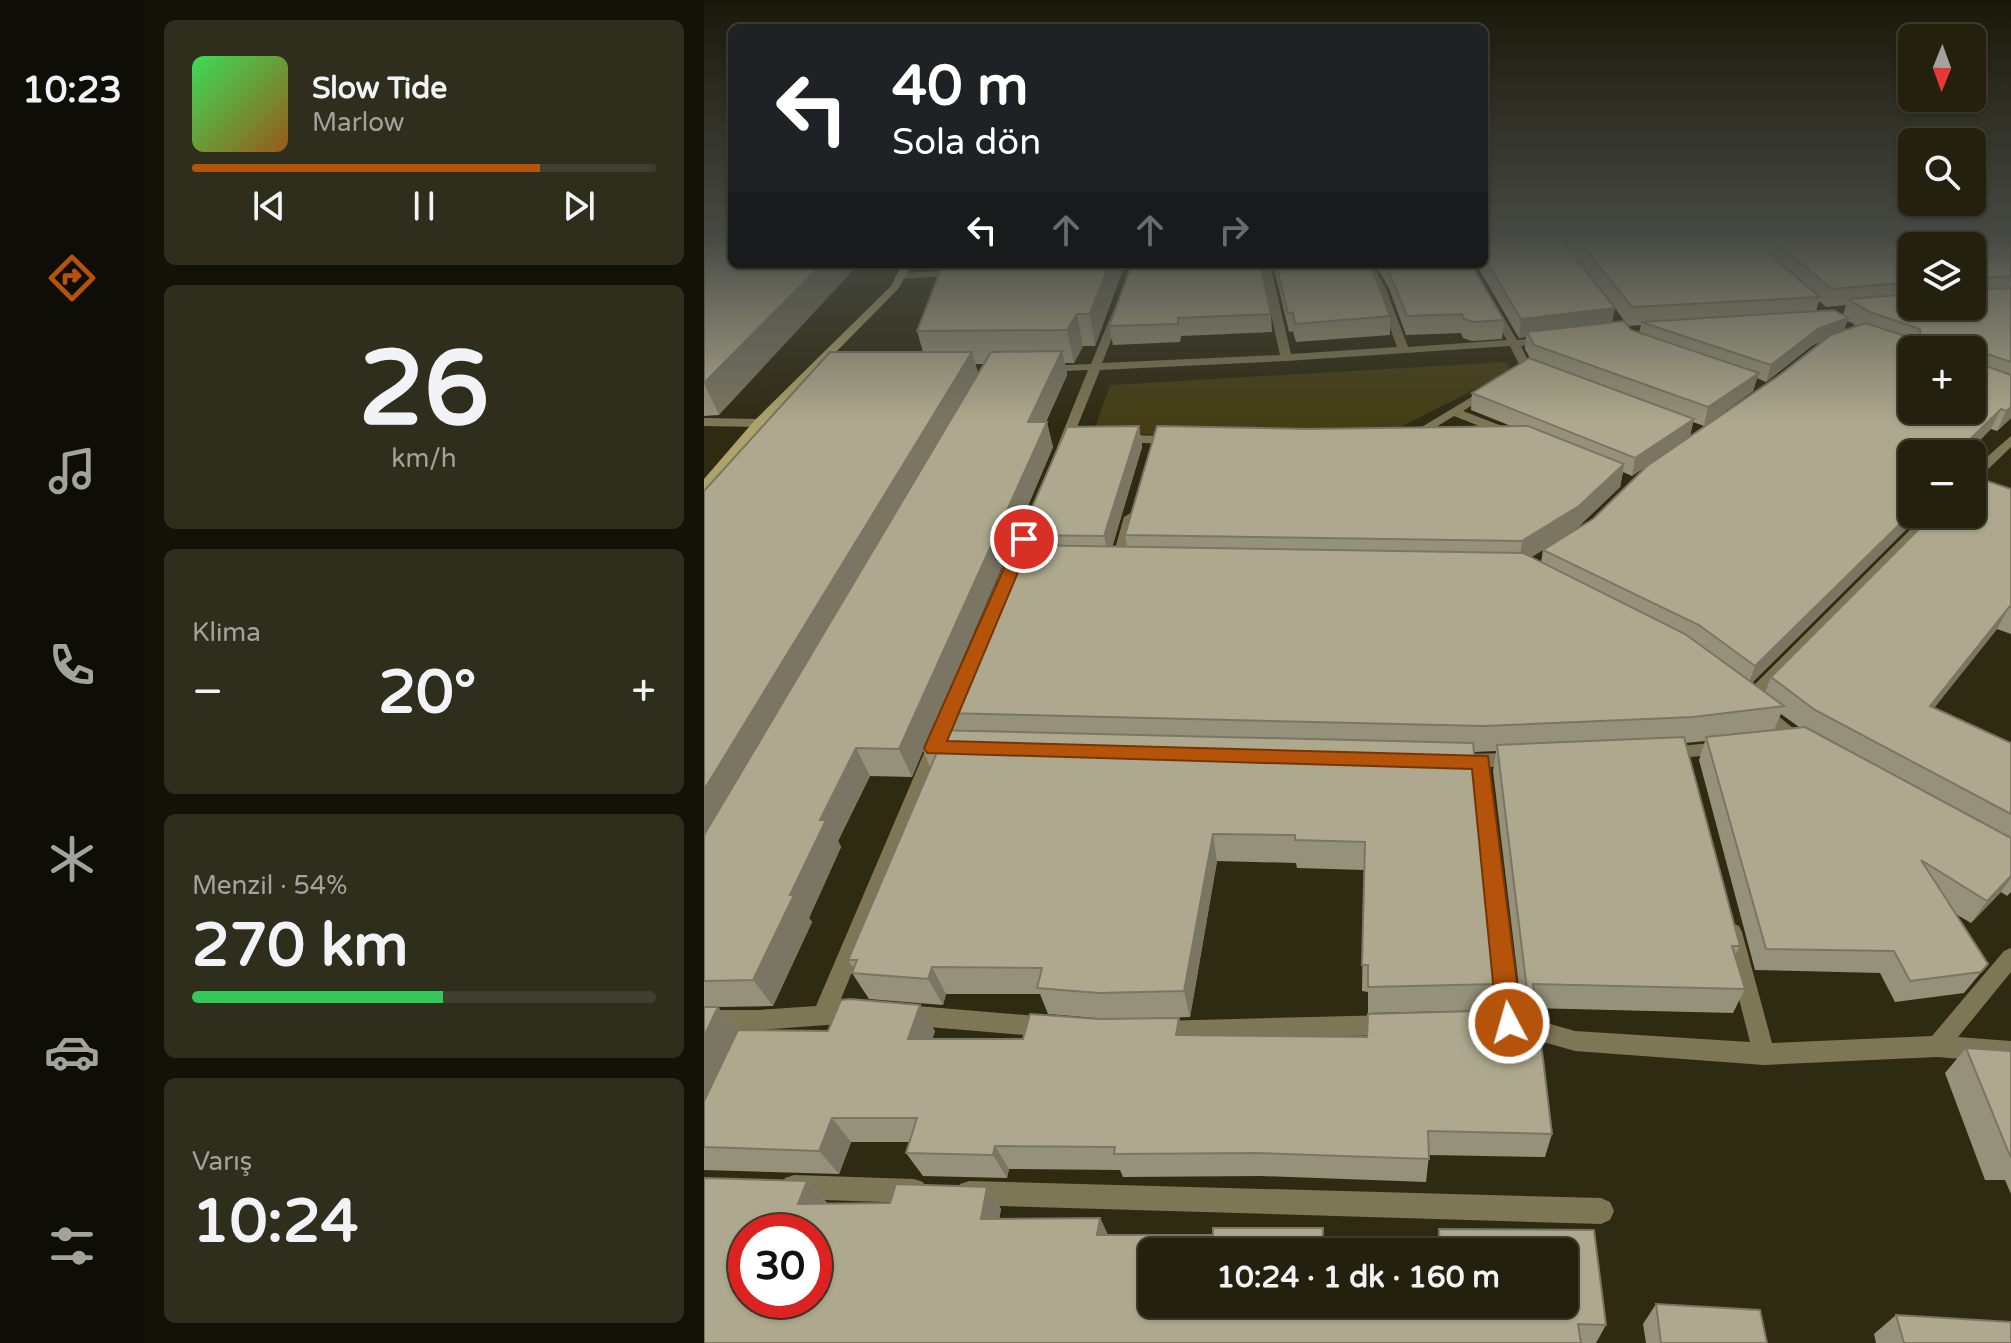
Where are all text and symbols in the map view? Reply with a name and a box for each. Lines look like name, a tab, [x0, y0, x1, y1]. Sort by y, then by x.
north arrow	[1898, 24, 1986, 112]
map controls	[1898, 24, 1986, 528]
text: 40 m	[892, 53, 1028, 120]
icon: left	[760, 56, 864, 160]
text: 10:23	[22, 69, 122, 112]
text: Slow Tide	[312, 70, 447, 107]
text: Marlow	[312, 107, 404, 138]
text: Sola dön	[892, 121, 1041, 164]
button: search	[1898, 128, 1986, 216]
icon: previous	[247, 184, 291, 228]
icon: pause	[402, 184, 446, 228]
icon: next	[557, 184, 601, 228]
icon: left	[960, 208, 1004, 252]
icon: ahead	[1044, 208, 1088, 252]
icon: ahead	[1128, 208, 1172, 252]
icon: right	[1212, 208, 1256, 252]
button: layers	[1898, 232, 1986, 320]
icon: directions	[44, 250, 100, 306]
text: 26	[359, 328, 489, 453]
button: +	[1898, 336, 1986, 424]
button: −	[1898, 440, 1986, 528]
icon: music	[44, 443, 100, 499]
text: km/h	[391, 443, 457, 474]
pin	[990, 505, 1058, 573]
icon: arrive	[1002, 517, 1046, 561]
text: Klima	[192, 617, 261, 648]
icon: phone	[44, 637, 100, 693]
text: 20°	[378, 657, 476, 729]
text: −	[192, 666, 223, 719]
text: +	[631, 666, 656, 719]
icon: climate	[44, 831, 100, 887]
text: Menzil · 54%	[192, 870, 347, 901]
text: 270 km	[192, 910, 408, 982]
position arrow	[1467, 981, 1551, 1065]
icon: car	[44, 1024, 100, 1080]
text: Varış	[192, 1146, 252, 1177]
text: 10:24	[192, 1186, 358, 1258]
speed limit sign: 30	[728, 1214, 832, 1318]
icon: filters	[44, 1218, 100, 1274]
text: 10:24 · 1 dk · 160 m	[1216, 1259, 1500, 1296]

